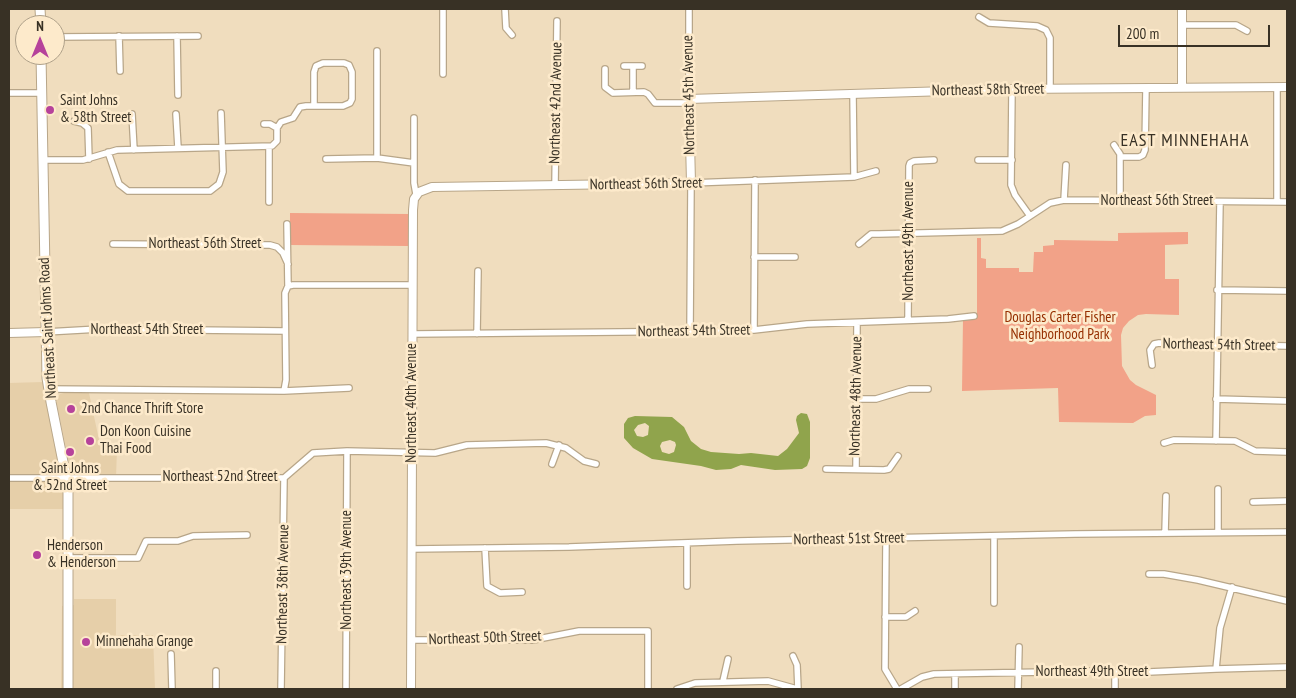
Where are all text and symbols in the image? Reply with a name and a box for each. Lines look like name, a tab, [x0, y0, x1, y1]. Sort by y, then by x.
north arrow	[15, 15, 65, 65]
scale bar	[1121, 15, 1274, 47]
text: N	[36, 17, 44, 35]
text: 200 m	[1126, 24, 1159, 43]
street label: Northeast 45th Avenue	[679, 35, 699, 155]
street label: Northeast 42nd Avenue	[546, 42, 566, 164]
street label: Northeast 58th Street	[931, 80, 1045, 100]
place label: Saint Johns & 58th Street	[60, 92, 131, 127]
marker: Saint Johns & 58th Street	[44, 104, 56, 116]
district label: EAST MINNEHAHA	[1119, 130, 1251, 152]
street label: Northeast 56th Street	[589, 174, 703, 194]
street label: Northeast 49th Avenue	[900, 181, 918, 301]
street label: Northeast 56th Street	[1101, 192, 1213, 210]
street label: Northeast 56th Street	[149, 235, 261, 253]
street label: Northeast Saint Johns Road	[35, 257, 61, 399]
park label: Douglas Carter Fisher Neighborhood Park	[1004, 309, 1116, 344]
street label: Northeast 54th Street	[91, 321, 203, 339]
street label: Northeast 54th Street	[637, 321, 751, 341]
street label: Northeast 54th Street	[1162, 335, 1276, 355]
street label: Northeast 48th Avenue	[846, 336, 866, 456]
street label: Northeast 40th Avenue	[403, 343, 421, 463]
place label: 2nd Chance Thrift Store	[81, 400, 203, 418]
marker: 2nd Chance Thrift Store	[65, 403, 77, 415]
place label: Don Koon Cuisine Thai Food	[100, 423, 191, 458]
marker: Don Koon Cuisine Thai Food	[84, 435, 96, 447]
marker: Saint Johns & 52nd Street	[64, 446, 76, 458]
place label: Saint Johns & 52nd Street	[33, 460, 107, 495]
street label: Northeast 52nd Street	[162, 468, 278, 486]
street label: Northeast 39th Avenue	[338, 510, 356, 630]
street label: Northeast 38th Avenue	[273, 524, 293, 644]
street label: Northeast 51st Street	[793, 529, 905, 549]
place label: Henderson & Henderson	[47, 537, 116, 572]
marker: Henderson & Henderson	[31, 549, 43, 561]
street label: Northeast 50th Street	[428, 627, 542, 649]
place label: Minnehaha Grange	[96, 633, 193, 651]
marker: Minnehaha Grange	[80, 636, 92, 648]
street label: Northeast 49th Street	[1036, 663, 1148, 681]

